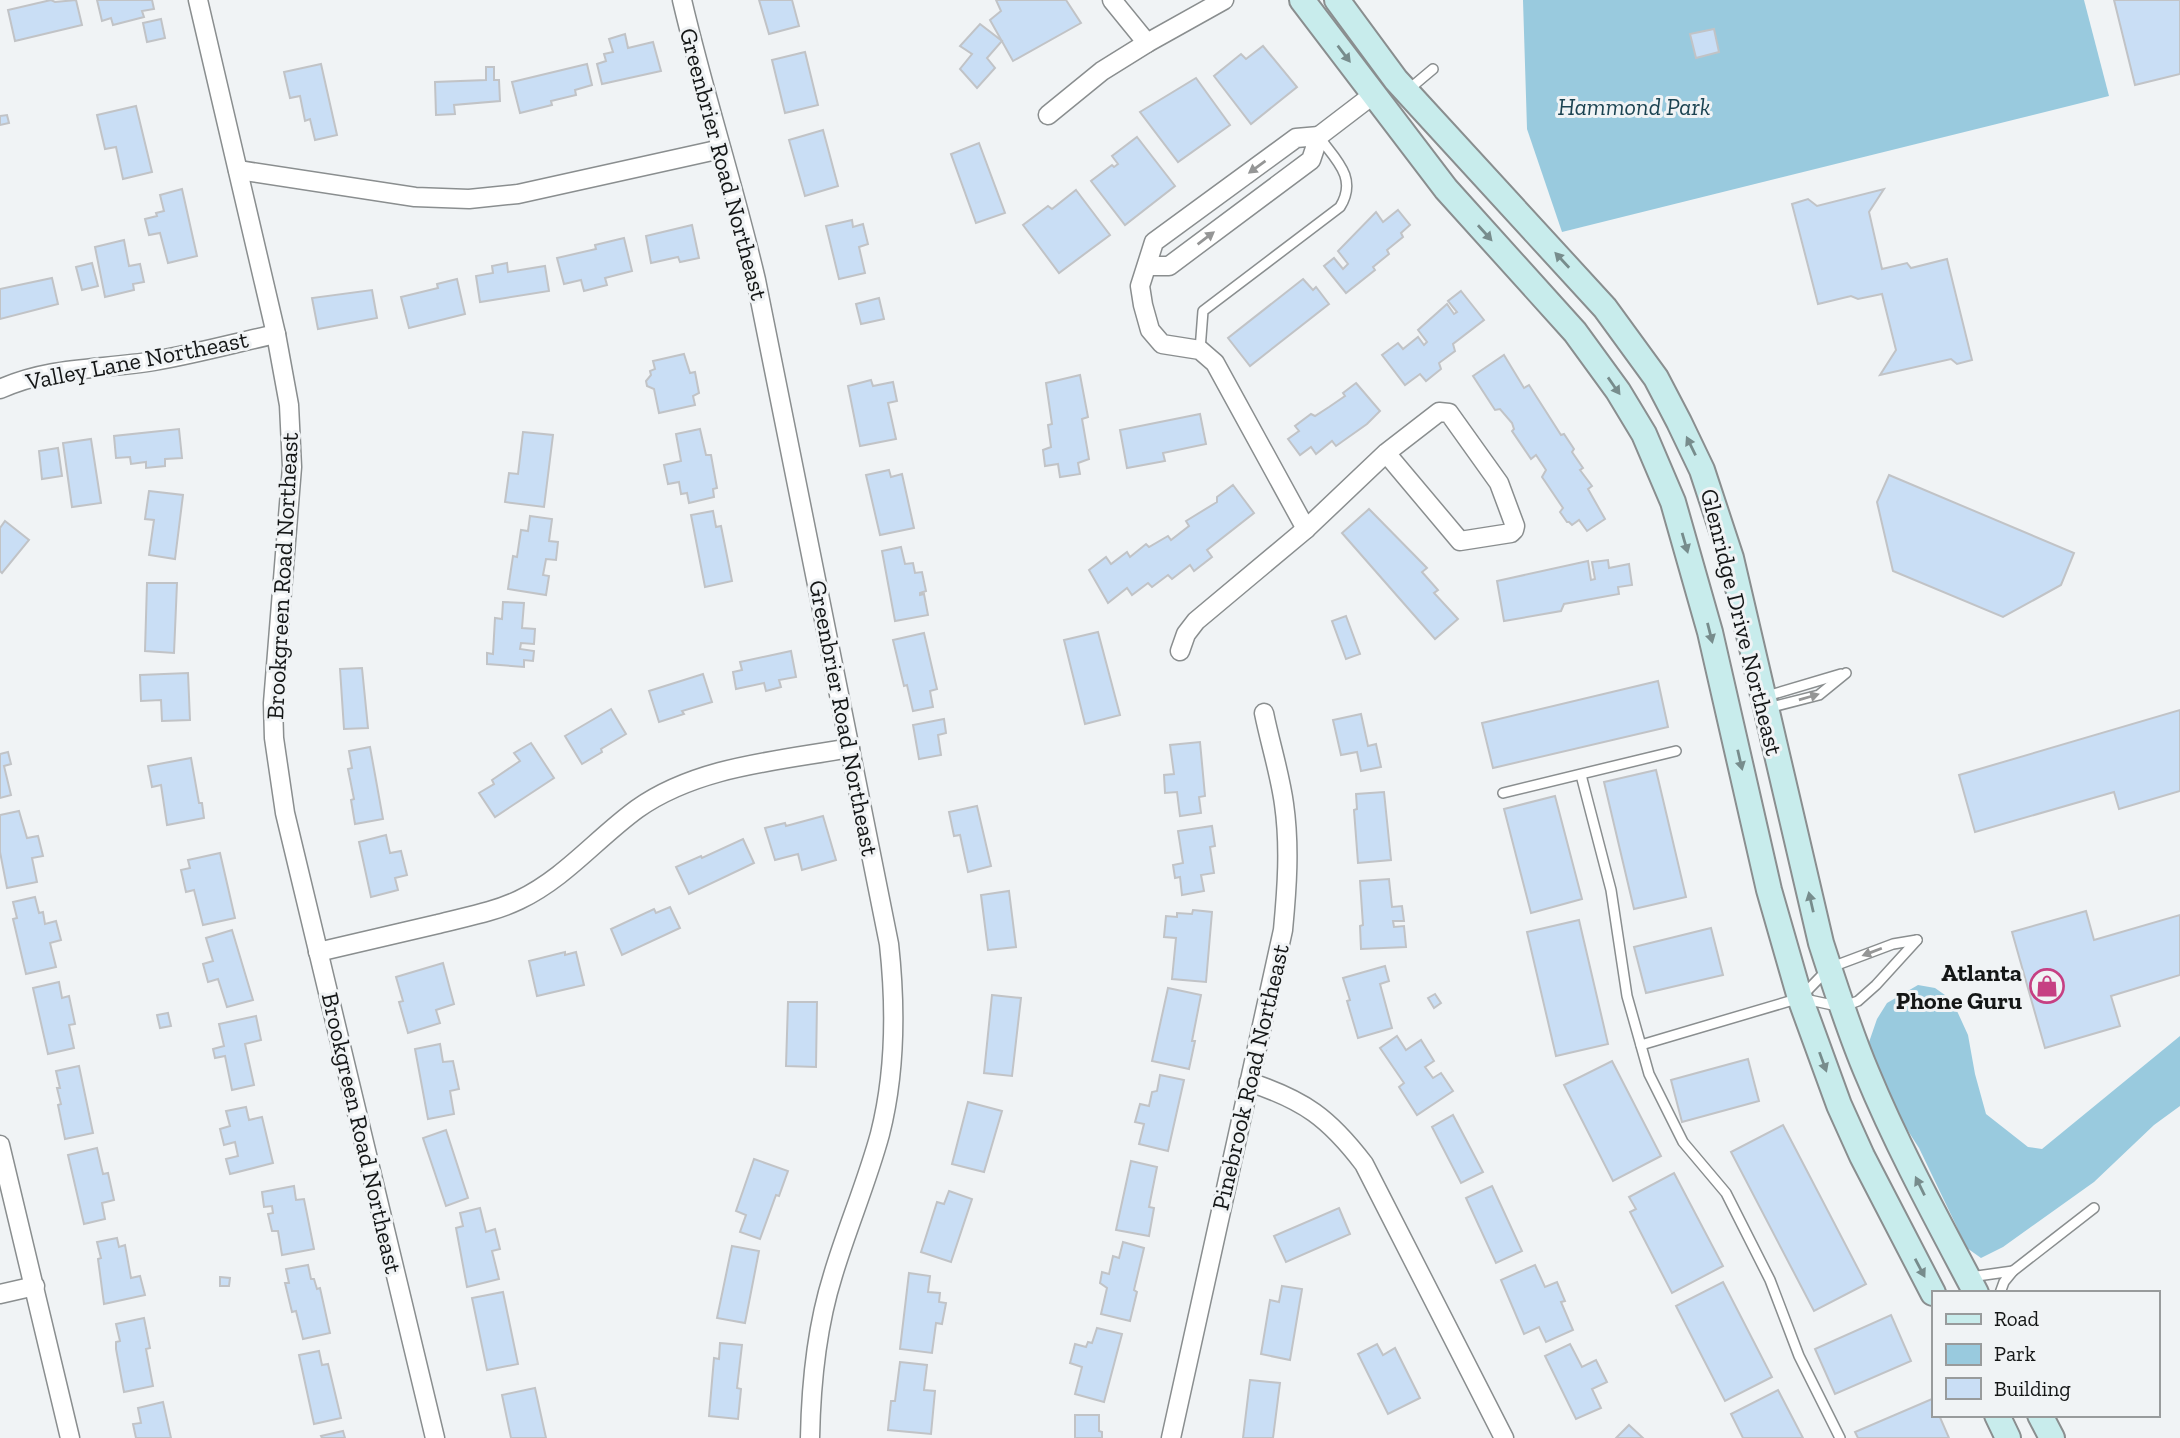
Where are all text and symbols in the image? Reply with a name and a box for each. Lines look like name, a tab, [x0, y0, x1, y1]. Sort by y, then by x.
street label: Greenbrier Road Northeast	[674, 25, 774, 303]
one-way arrow	[1336, 45, 1351, 63]
park label: Hammond Park	[1558, 92, 1711, 121]
one-way arrow	[1248, 160, 1266, 174]
one-way arrow	[1477, 224, 1492, 241]
one-way arrow	[1197, 231, 1215, 246]
one-way arrow	[1554, 251, 1570, 269]
street label: Valley Lane Northeast	[22, 324, 251, 396]
one-way arrow	[1607, 377, 1621, 395]
street label: Brookgreen Road Northeast	[260, 432, 304, 720]
one-way arrow	[1685, 436, 1697, 456]
street label: Glenridge Drive Northeast	[1695, 486, 1789, 759]
one-way arrow	[1680, 533, 1690, 554]
street label: Greenbrier Road Northeast	[803, 578, 885, 858]
one-way arrow	[1705, 622, 1716, 644]
one-way arrow	[1798, 691, 1820, 702]
one-way arrow	[1734, 749, 1745, 771]
one-way arrow	[1805, 891, 1816, 913]
street label: Pinebrook Road Northeast	[1205, 941, 1295, 1213]
one-way arrow	[1862, 947, 1883, 958]
place label: Atlanta Phone Guru	[1896, 958, 2022, 1015]
shop icon: Atlanta Phone Guru	[2028, 967, 2066, 1005]
street label: Brookgreen Road Northeast	[316, 990, 408, 1276]
one-way arrow	[1818, 1052, 1829, 1073]
one-way arrow	[1914, 1176, 1926, 1196]
one-way arrow	[1914, 1258, 1926, 1278]
legend	[1932, 1291, 2159, 1417]
text: Road	[1994, 1306, 2040, 1331]
text: Park	[1994, 1341, 2036, 1366]
text: Building	[1994, 1376, 2071, 1401]

